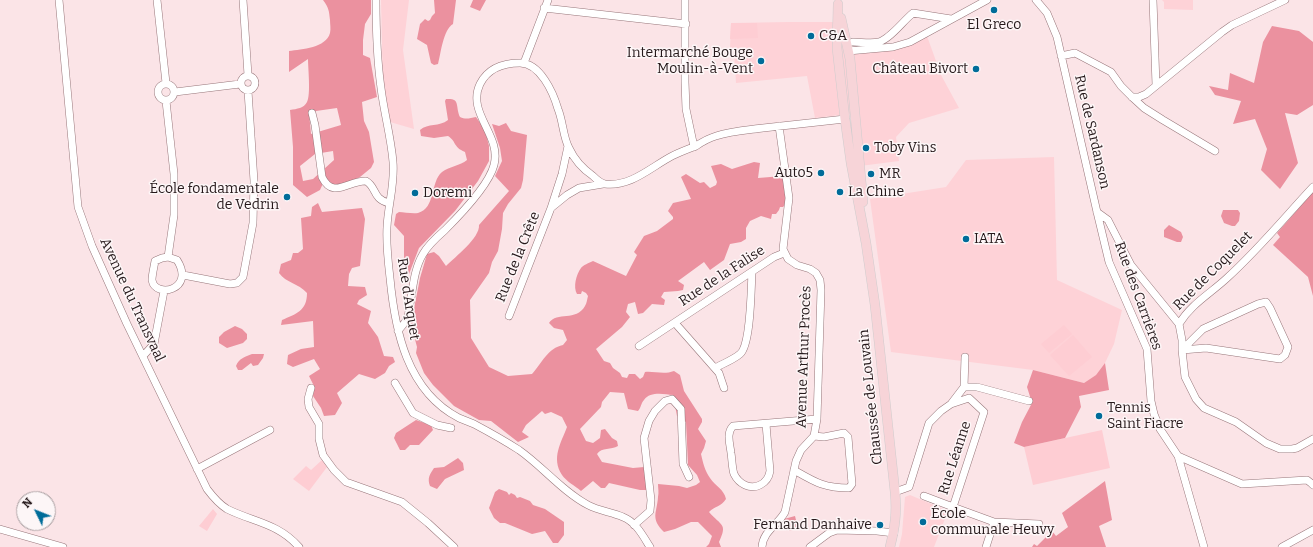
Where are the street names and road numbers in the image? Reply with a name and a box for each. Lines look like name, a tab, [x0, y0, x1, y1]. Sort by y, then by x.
street label: Rue de Sardanson	[1071, 73, 1113, 191]
street label: Rue de la Crête	[492, 209, 544, 305]
street label: Rue de Coquelet	[1170, 228, 1256, 314]
street label: Avenue du Transvaal	[96, 235, 168, 365]
street label: Rue des Carrières	[1111, 240, 1165, 352]
street label: Rue de la Falise	[676, 242, 768, 310]
street label: Rue d'Arquet	[393, 257, 423, 341]
street label: Avenue Arthur Procès	[793, 285, 815, 429]
street label: Chaussée de Louvain	[856, 329, 886, 465]
street label: Rue Léanne	[935, 419, 975, 497]

